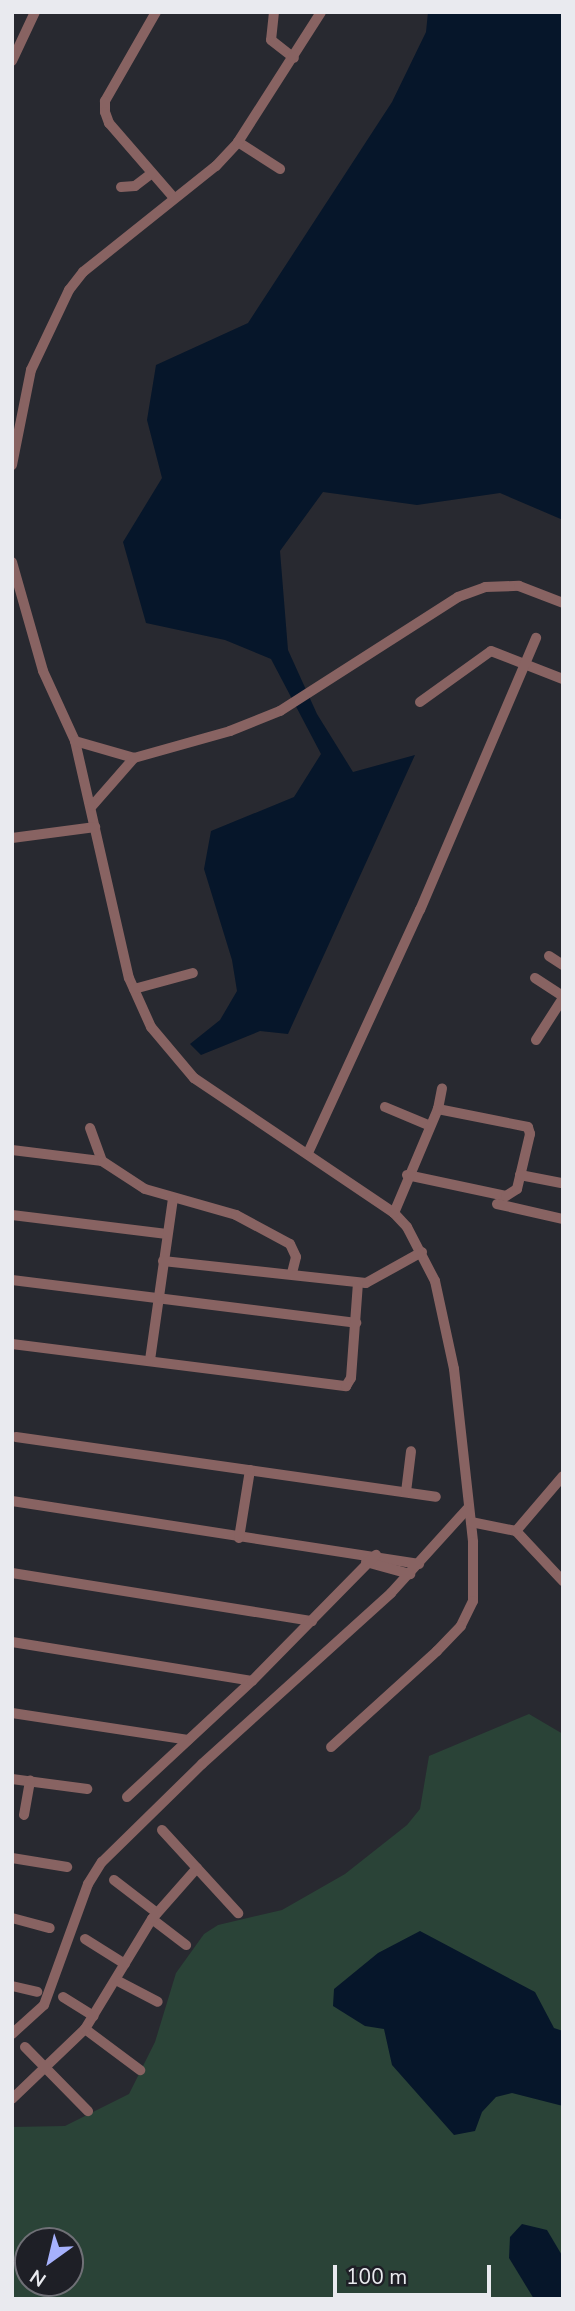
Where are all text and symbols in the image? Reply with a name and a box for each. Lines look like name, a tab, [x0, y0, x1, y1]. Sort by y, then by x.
north arrow	[14, 2227, 84, 2297]
scale bar	[337, 2252, 494, 2296]
text: N	[25, 2263, 52, 2293]
text: 100 m	[346, 2263, 407, 2291]

